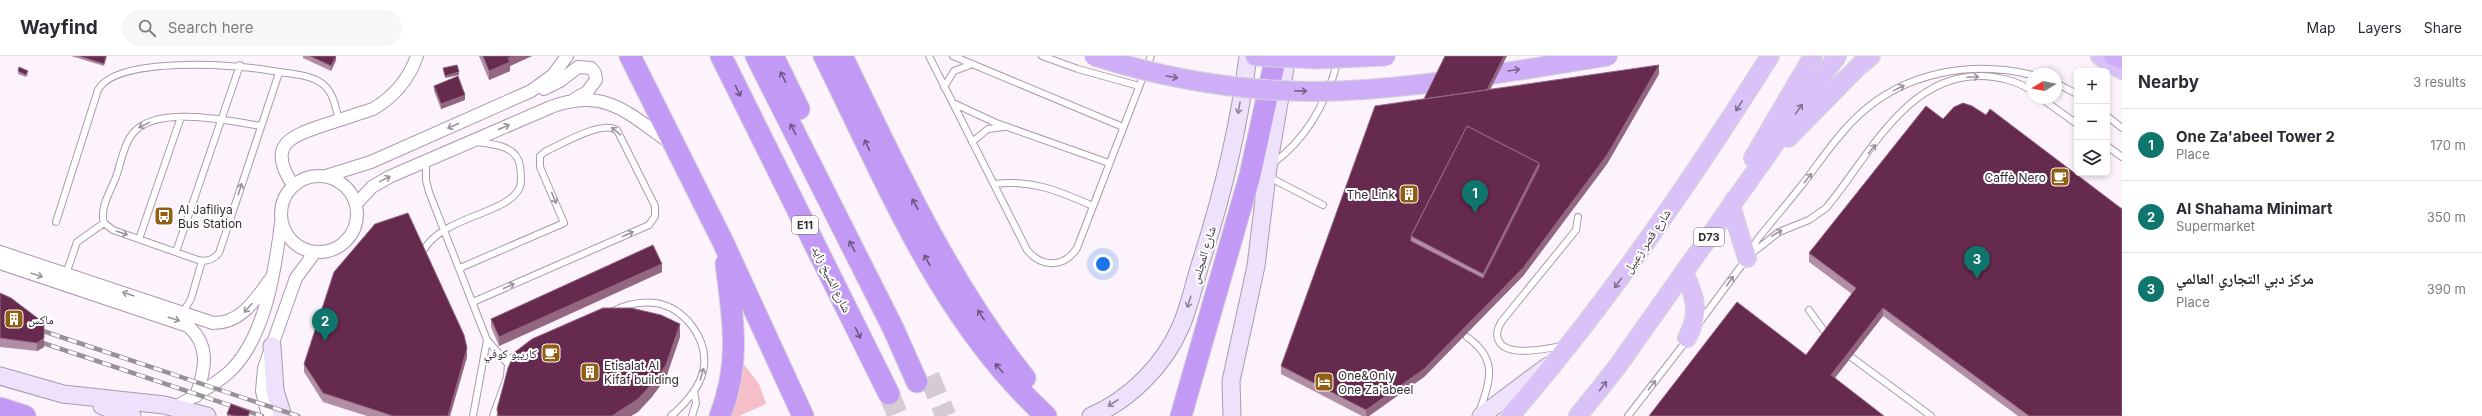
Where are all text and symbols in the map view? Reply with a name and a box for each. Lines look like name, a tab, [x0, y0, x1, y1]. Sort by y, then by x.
search box	[122, 10, 402, 46]
text: Wayfind	[20, 16, 98, 39]
icon: search	[136, 17, 158, 39]
text: Search here	[168, 18, 253, 37]
text: Map	[2307, 19, 2336, 36]
text: Layers	[2358, 19, 2402, 36]
text: Share	[2424, 19, 2462, 36]
one-way arrow	[1507, 66, 1520, 74]
north arrow	[2026, 68, 2062, 104]
map controls	[2074, 68, 2110, 176]
button: +	[2074, 68, 2110, 104]
one-way arrow	[779, 71, 786, 83]
text: Nearby	[2138, 72, 2199, 92]
one-way arrow	[1165, 73, 1178, 81]
one-way arrow	[1966, 73, 1979, 80]
text: 3 results	[2413, 74, 2466, 90]
one-way arrow	[1893, 83, 1905, 91]
one-way arrow	[735, 85, 742, 97]
one-way arrow	[1294, 87, 1307, 95]
one-way arrow	[1734, 100, 1742, 112]
one-way arrow	[1235, 101, 1243, 114]
one-way arrow	[1795, 104, 1803, 115]
button: −	[2074, 104, 2110, 140]
one-way arrow	[138, 122, 150, 129]
one-way arrow	[447, 123, 459, 130]
one-way arrow	[498, 123, 510, 131]
one-way arrow	[789, 124, 796, 136]
one-way arrow	[611, 126, 621, 135]
text: One Za'abeel Tower 2	[2176, 127, 2335, 146]
text: 1	[2148, 137, 2154, 153]
text: 170 m	[2430, 137, 2466, 153]
one-way arrow	[863, 139, 870, 151]
button: layers	[2074, 140, 2110, 176]
one-way arrow	[1868, 144, 1876, 155]
text: Place	[2176, 146, 2210, 162]
cafe icon: Caffè Nero	[2049, 166, 2071, 188]
place label: Caffè Nero	[1985, 170, 2046, 185]
one-way arrow	[1803, 172, 1812, 183]
one-way arrow	[379, 175, 391, 182]
pin: 1	[1462, 180, 1488, 213]
one-way arrow	[237, 183, 244, 196]
building icon: The Link	[1398, 183, 1420, 205]
place label: The Link	[1346, 187, 1395, 202]
one-way arrow	[550, 191, 558, 203]
one-way arrow	[911, 198, 918, 210]
text: Al Shahama Minimart	[2176, 199, 2332, 218]
place label: Al Jafiliya Bus Station	[178, 202, 242, 231]
bus stop icon: Al Jafiliya Bus Station	[153, 205, 175, 227]
street label: شارع قصر زعبيل	[1620, 206, 1675, 277]
text: 2	[2147, 209, 2155, 225]
text: 350 m	[2427, 209, 2466, 225]
road number: E11	[792, 216, 818, 234]
text: Supermarket	[2176, 218, 2255, 234]
street label: شارع المجلس	[1187, 224, 1220, 286]
road number: D73	[1694, 228, 1724, 246]
one-way arrow	[1771, 229, 1783, 237]
one-way arrow	[115, 230, 128, 237]
one-way arrow	[621, 230, 633, 237]
one-way arrow	[847, 240, 855, 252]
street label: شارع الشيخ زايد	[808, 243, 855, 315]
pin: 3	[1964, 246, 1990, 279]
one-way arrow	[923, 254, 930, 266]
your location	[1093, 254, 1113, 274]
text: مركز دبي التجاري العالمي	[2176, 269, 2314, 288]
one-way arrow	[30, 272, 43, 279]
one-way arrow	[1725, 276, 1734, 287]
one-way arrow	[1614, 277, 1622, 288]
text: 3	[2147, 281, 2155, 297]
text: 390 m	[2427, 281, 2466, 297]
one-way arrow	[502, 282, 514, 289]
one-way arrow	[121, 290, 134, 297]
text: Place	[2176, 294, 2210, 310]
one-way arrow	[1185, 295, 1192, 308]
one-way arrow	[244, 302, 253, 313]
building icon: ماكس	[3, 308, 25, 330]
pin: 2	[312, 308, 338, 341]
one-way arrow	[977, 309, 985, 321]
place label: ماكس	[28, 312, 54, 327]
one-way arrow	[168, 316, 180, 324]
one-way arrow	[855, 326, 863, 338]
cafe icon: كاريبو كوفي	[540, 342, 562, 364]
place label: كاريبو كوفي	[484, 346, 537, 364]
place label: Etisalat Al Kifaf building	[604, 358, 679, 387]
building icon: Etisalat Al Kifaf building	[579, 361, 601, 383]
one-way arrow	[995, 362, 1004, 373]
one-way arrow	[699, 368, 706, 381]
place label: One&Only One Za'abeel	[1338, 368, 1414, 397]
hotel icon: One&Only One Za'abeel	[1313, 371, 1335, 393]
one-way arrow	[1647, 380, 1656, 391]
one-way arrow	[1598, 381, 1607, 392]
one-way arrow	[1108, 399, 1119, 408]

